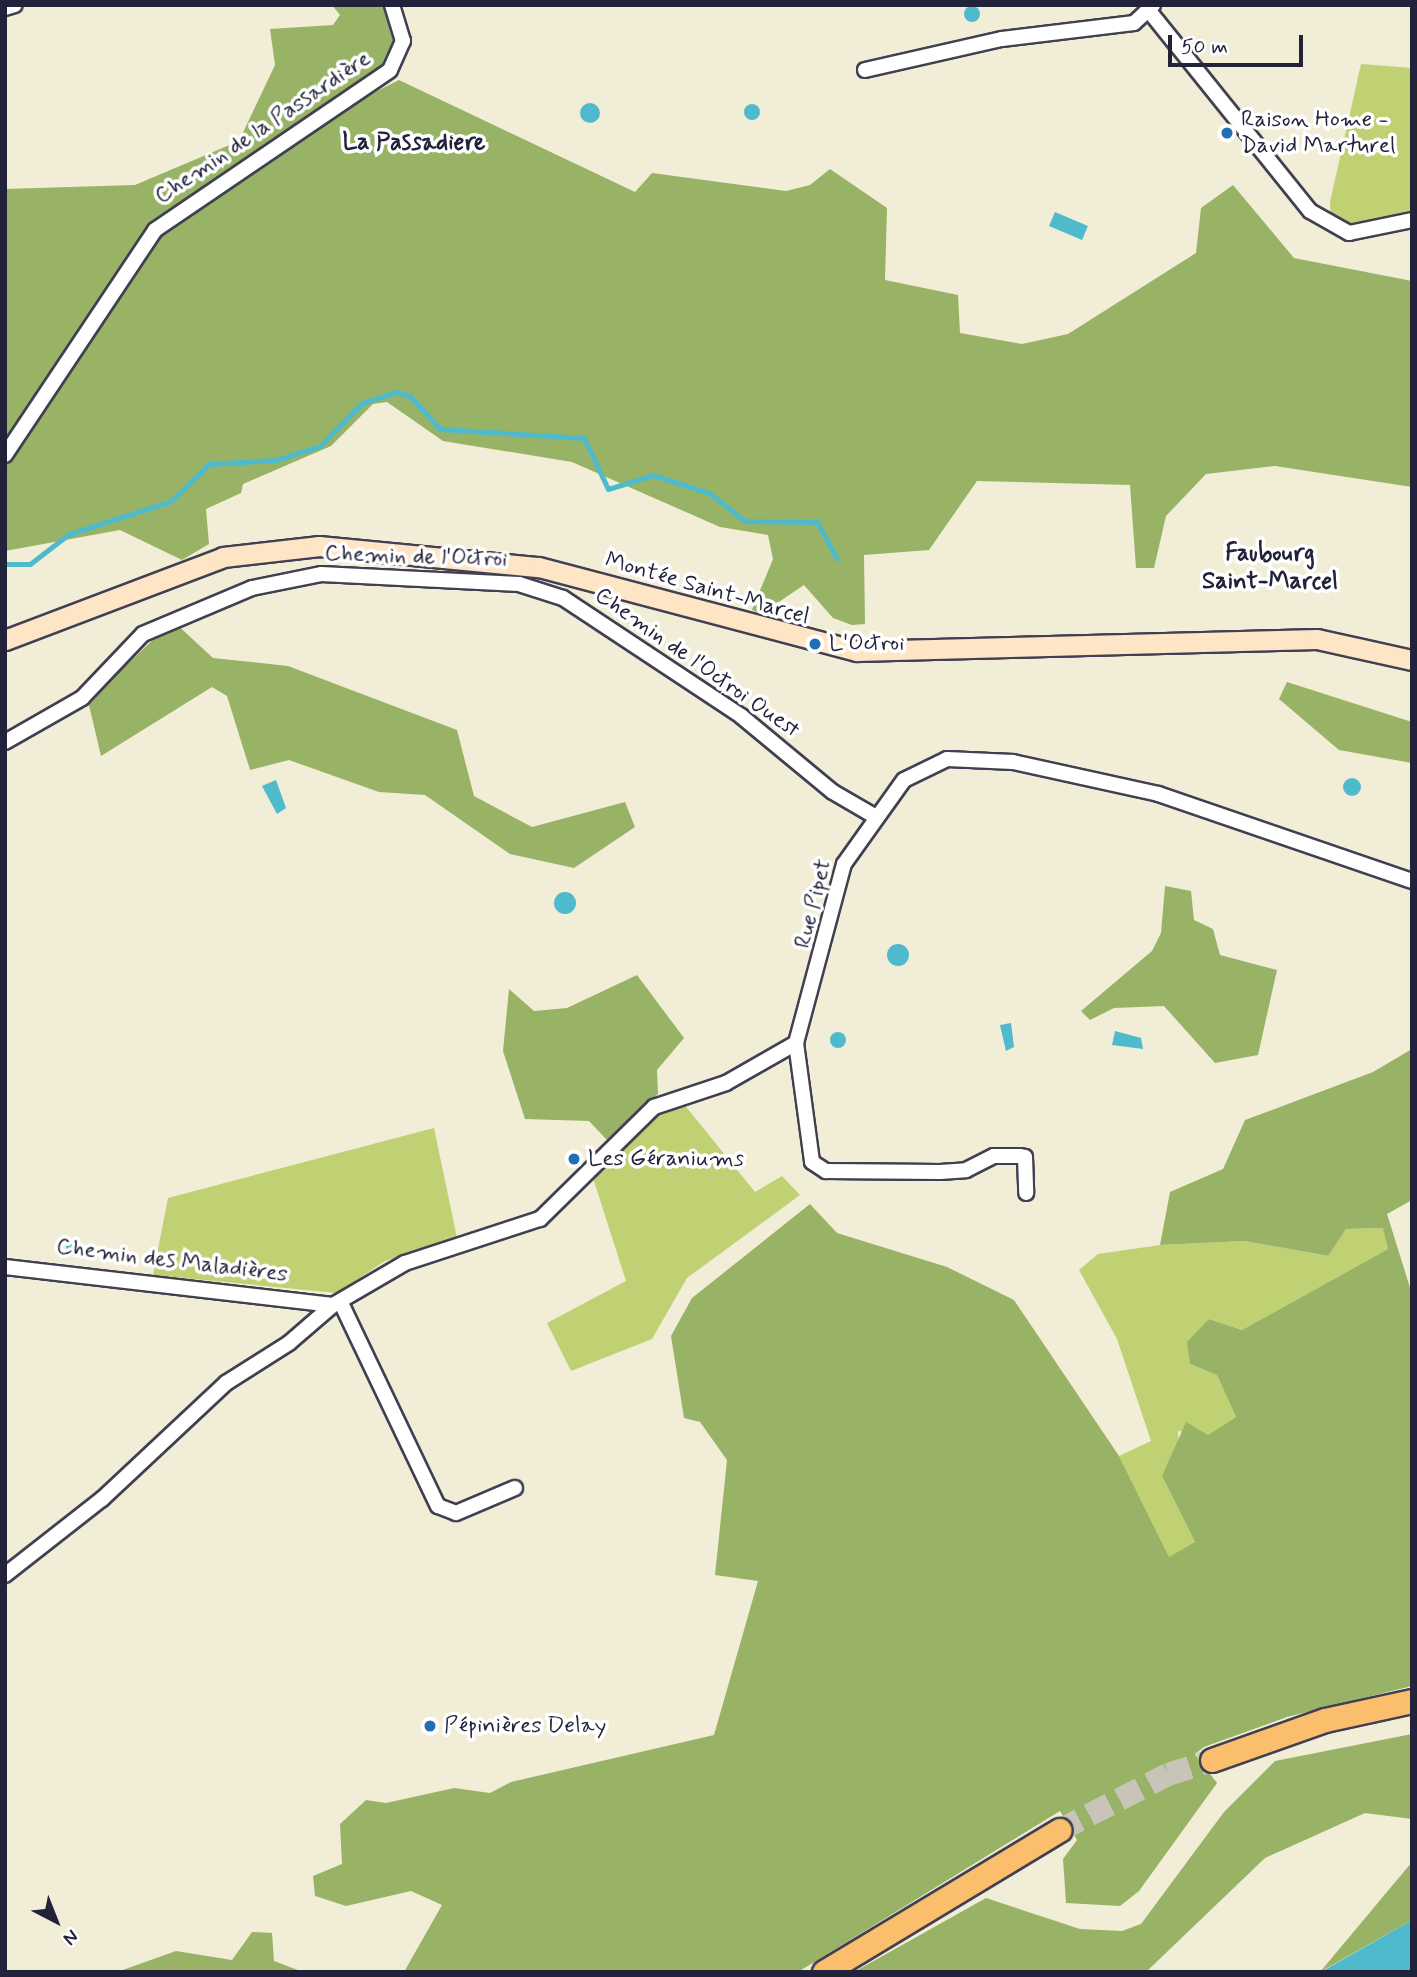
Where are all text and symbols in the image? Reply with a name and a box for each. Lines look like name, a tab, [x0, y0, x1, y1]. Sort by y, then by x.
scale bar	[1172, 21, 1307, 65]
text: 50 m	[1181, 33, 1228, 61]
street label: Chemin de la Passardière	[151, 46, 375, 210]
place label: Raison Home - David Marturel	[1241, 106, 1394, 160]
marker: Raison Home - David Marturel	[1219, 125, 1235, 141]
district label: La Passadiere	[344, 129, 484, 157]
street label: Chemin de l'Octroi	[324, 540, 508, 574]
district label: Faubourg Saint-Marcel	[1202, 540, 1338, 596]
street label: Montée Saint-Marcel	[601, 547, 813, 631]
street label: Chemin de l'Octroi Ouest	[592, 584, 802, 742]
place label: L'Octroi	[829, 630, 904, 658]
marker: L'Octroi	[807, 636, 823, 652]
street label: Rue Pipet	[790, 857, 838, 951]
place label: Les Géraniums	[588, 1145, 743, 1173]
marker: Les Géraniums	[566, 1151, 582, 1167]
street label: Chemin des Maladières	[55, 1233, 289, 1289]
place label: Pépinières Delay	[444, 1712, 601, 1740]
marker: Pépinières Delay	[422, 1718, 438, 1734]
north arrow	[21, 1886, 91, 1956]
text: N	[57, 1923, 83, 1951]

